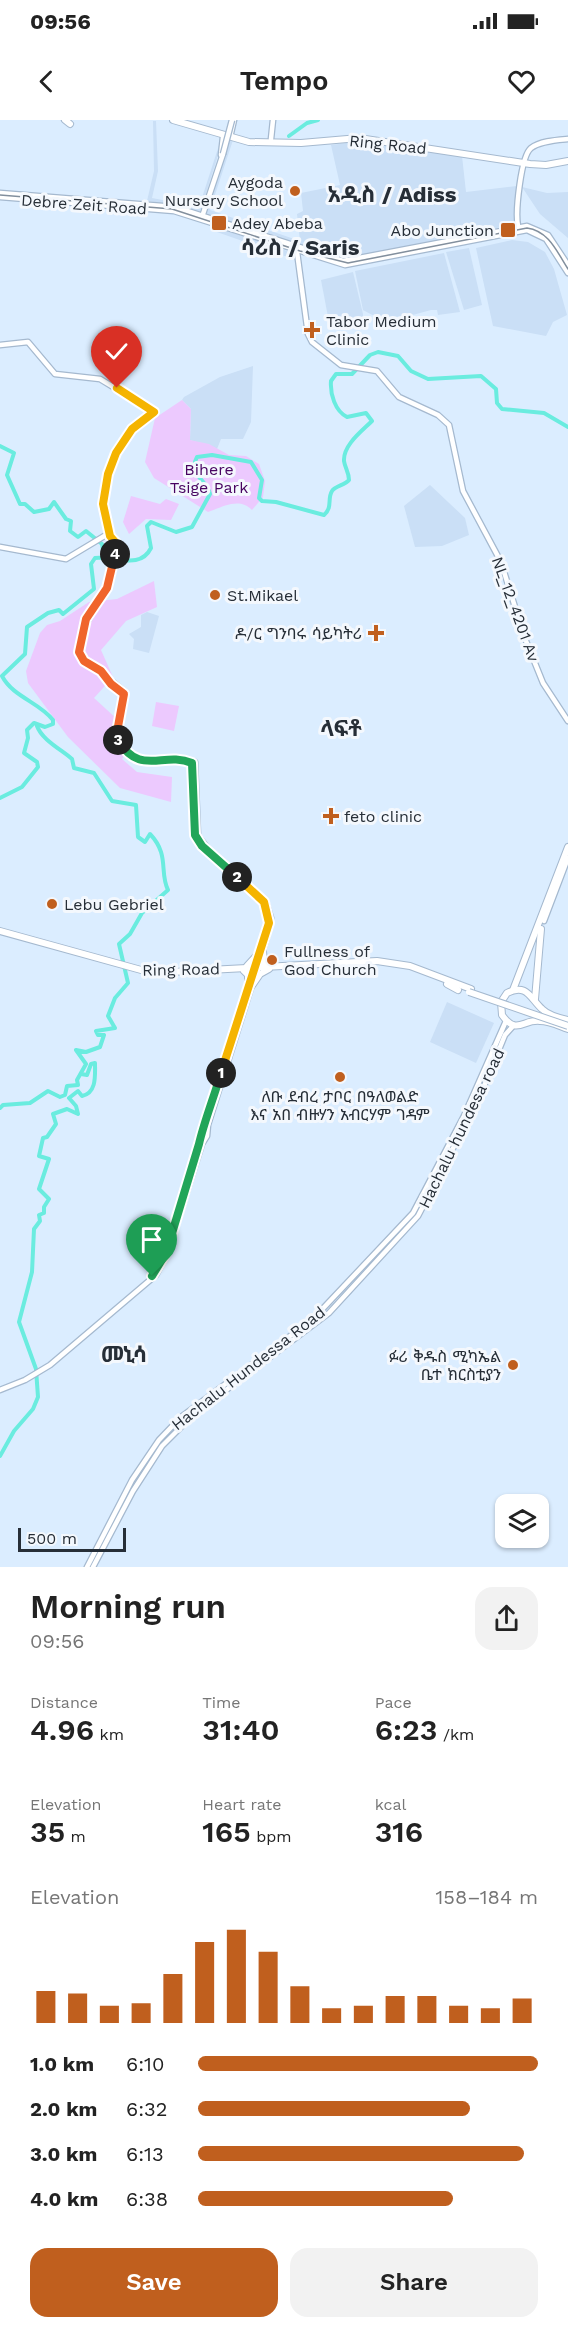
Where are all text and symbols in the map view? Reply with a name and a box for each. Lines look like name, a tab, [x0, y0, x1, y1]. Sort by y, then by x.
text: 09:56	[30, 9, 91, 34]
icon: back	[30, 65, 63, 98]
text: Tempo	[240, 65, 328, 97]
icon: heart	[505, 65, 538, 98]
street label: Ring Road	[348, 131, 428, 158]
place label: Aygoda Nursery School	[165, 173, 283, 210]
district label: አዲስ / Adiss	[328, 182, 457, 207]
marker: Aygoda Nursery School	[288, 184, 302, 198]
street label: Debre Zeit Road	[20, 191, 148, 218]
marker: Adey Abeba	[210, 214, 228, 232]
place label: Adey Abeba	[232, 214, 323, 233]
place label: Abo Junction	[391, 221, 494, 240]
marker: Abo Junction	[499, 221, 517, 239]
district label: ሳሪስ / Saris	[241, 235, 360, 260]
place label: Tabor Medium Clinic	[326, 312, 437, 349]
marker: Tabor Medium Clinic	[303, 321, 321, 339]
pin	[91, 326, 142, 388]
icon: check	[100, 335, 133, 368]
park label: Bihere Tsige Park	[170, 460, 248, 497]
pin: 4	[100, 539, 130, 569]
text: 4	[110, 544, 120, 563]
street label: NL_12_4201 Av	[488, 554, 544, 665]
place label: St.Mikael	[227, 586, 298, 605]
marker: St.Mikael	[208, 588, 222, 602]
place label: ዶ/ር ግንባሩ ሳይካትሪ	[235, 624, 362, 643]
marker: ዶ/ር ግንባሩ ሳይካትሪ	[367, 624, 385, 642]
district label: ላፍቶ	[320, 716, 362, 741]
pin: 3	[103, 725, 133, 755]
text: 3	[113, 730, 123, 749]
marker: feto clinic	[322, 807, 340, 825]
place label: feto clinic	[344, 807, 422, 826]
pin: 2	[222, 862, 252, 892]
text: 2	[232, 867, 242, 886]
place label: Lebu Gebriel	[64, 895, 164, 914]
marker: Lebu Gebriel	[45, 897, 59, 911]
place label: Fullness of God Church	[284, 942, 377, 979]
marker: Fullness of God Church	[265, 953, 279, 967]
street label: Ring Road	[142, 959, 220, 980]
street label: Hachalu hundesa road	[414, 1045, 508, 1211]
pin: 1	[206, 1058, 236, 1088]
text: 1	[218, 1063, 224, 1082]
marker: ለቡ ደብረ ታቦር በዓለወልድ እና አበ ብዙሃን አብርሃም ገዳም	[333, 1070, 347, 1084]
place label: ለቡ ደብረ ታቦር በዓለወልድ እና አበ ብዙሃን አብርሃም ገዳም	[250, 1087, 430, 1124]
pin	[126, 1214, 177, 1276]
icon: arrive	[135, 1223, 168, 1256]
street label: Hachalu Hundessa Road	[168, 1303, 329, 1434]
district label: መኒሳ	[101, 1342, 147, 1367]
place label: ፉሪ ቅዱስ ሚካኤል ቤተ ክርስቲያን	[389, 1347, 501, 1384]
marker: ፉሪ ቅዱስ ሚካኤል ቤተ ክርስቲያን	[506, 1358, 520, 1372]
map controls	[495, 1494, 549, 1548]
button: layers	[495, 1494, 549, 1548]
scale bar	[18, 1525, 126, 1552]
text: 500 m	[27, 1529, 77, 1548]
text: Morning run	[30, 1587, 226, 1626]
button: share	[475, 1587, 538, 1650]
text: 09:56	[30, 1629, 85, 1653]
text: Distance	[30, 1693, 98, 1712]
text: Time	[202, 1693, 240, 1712]
text: Pace	[375, 1693, 412, 1712]
text: 4.96	[30, 1712, 94, 1747]
text: 31:40	[202, 1712, 280, 1747]
text: 6:23	[375, 1712, 437, 1747]
text: km	[94, 1725, 124, 1744]
text: /km	[437, 1725, 474, 1744]
text: Elevation	[30, 1795, 101, 1814]
text: Heart rate	[202, 1795, 281, 1814]
text: kcal	[375, 1795, 406, 1814]
text: 35	[30, 1814, 65, 1849]
text: 165	[202, 1814, 251, 1849]
text: 316	[375, 1814, 423, 1849]
text: m	[65, 1827, 86, 1846]
text: bpm	[251, 1827, 291, 1846]
text: Elevation	[30, 1885, 119, 1909]
text: 158–184 m	[436, 1885, 538, 1909]
text: 1.0 km	[30, 2052, 94, 2076]
text: 6:10	[126, 2052, 164, 2076]
text: 2.0 km	[30, 2097, 97, 2121]
text: 6:32	[126, 2097, 167, 2121]
text: 3.0 km	[30, 2142, 97, 2166]
text: 6:13	[126, 2142, 164, 2166]
text: 4.0 km	[30, 2187, 98, 2211]
text: 6:38	[126, 2187, 168, 2211]
button: Save	[30, 2248, 278, 2317]
button: Share	[290, 2248, 538, 2317]

